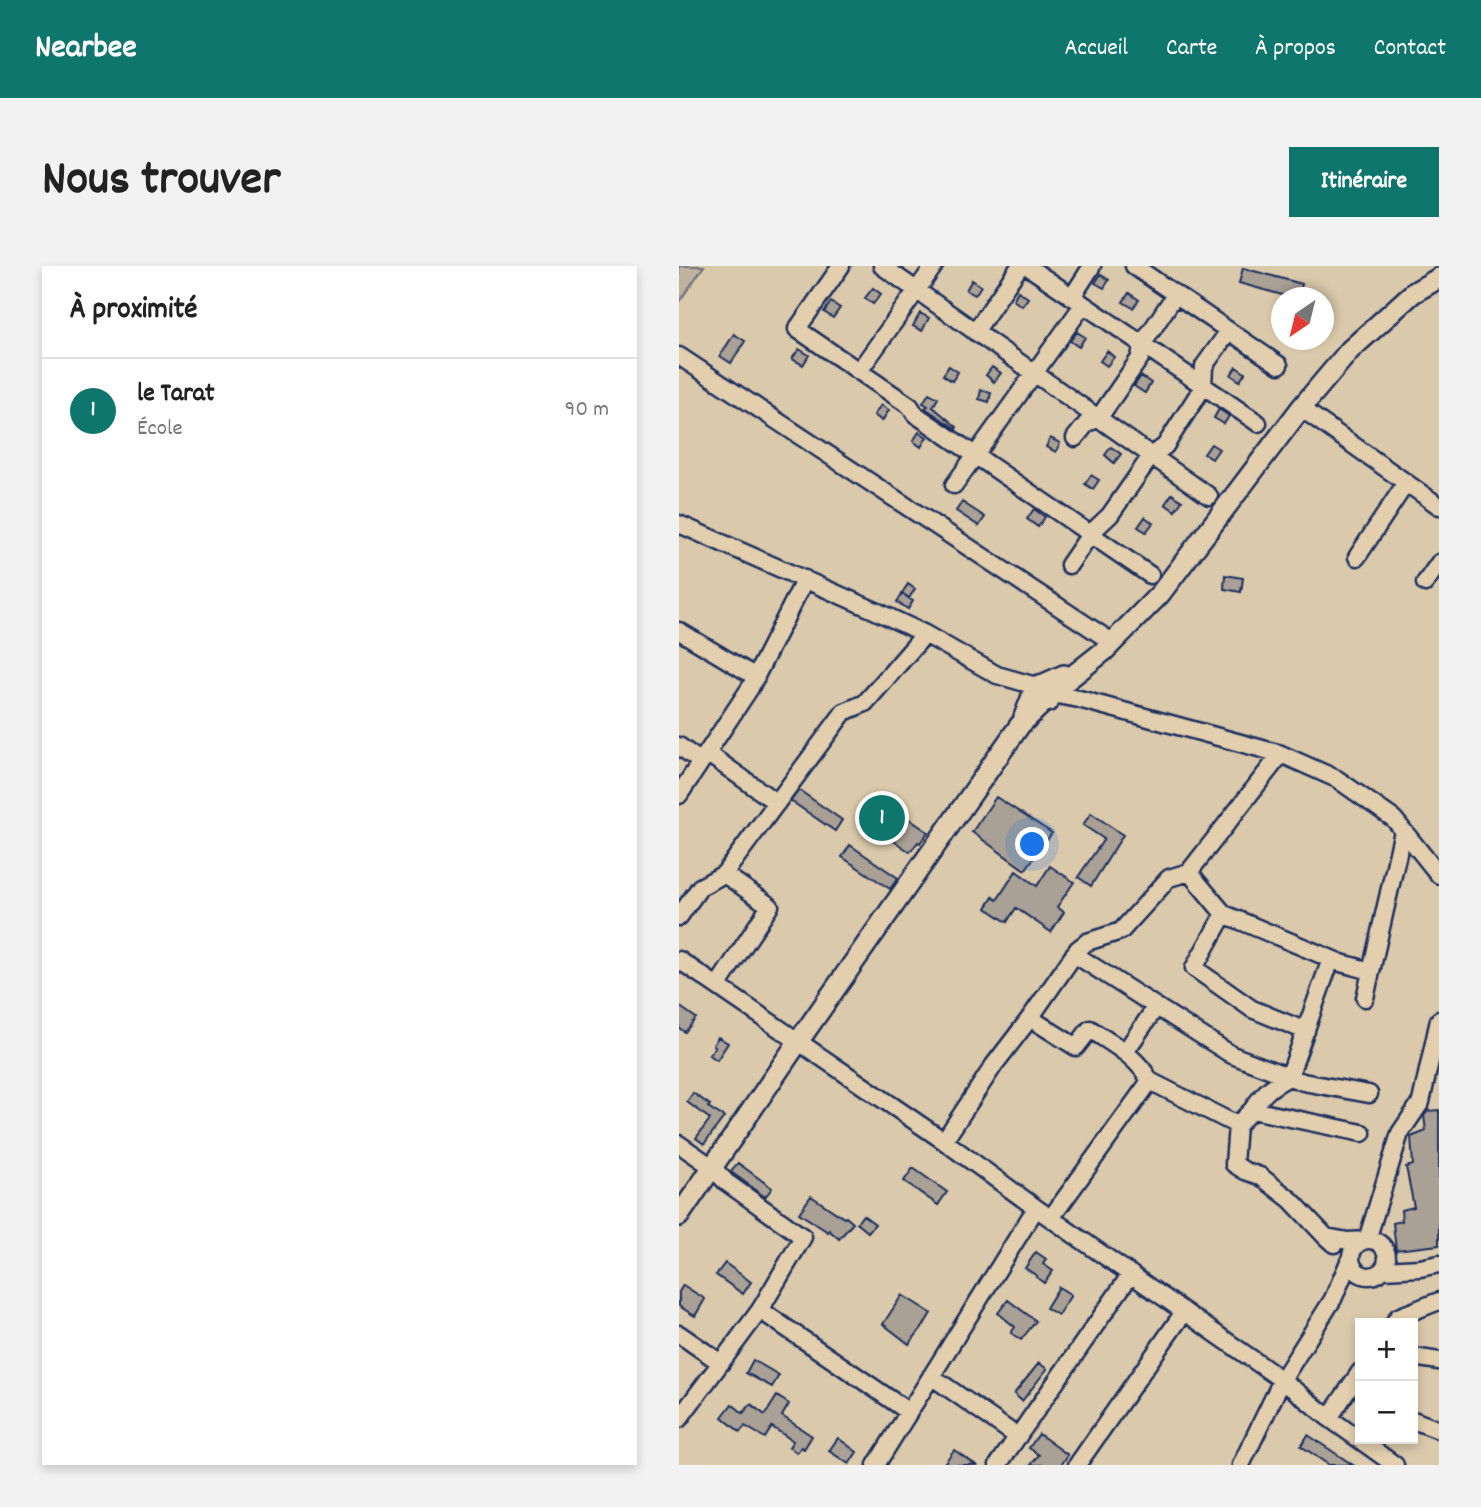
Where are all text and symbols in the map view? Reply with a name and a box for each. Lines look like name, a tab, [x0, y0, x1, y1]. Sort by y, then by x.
text: Nearbee	[35, 26, 137, 73]
text: Accueil	[1064, 32, 1128, 66]
text: Carte	[1166, 32, 1217, 66]
text: À propos	[1255, 32, 1336, 66]
text: Contact	[1374, 32, 1446, 66]
text: Nous trouver	[42, 147, 280, 217]
button: Itinéraire	[1289, 147, 1439, 217]
north arrow	[1271, 287, 1334, 350]
text: À proximité	[70, 290, 197, 333]
text: le Tarat	[137, 376, 215, 413]
text: 1	[90, 394, 96, 427]
text: 90 m	[565, 394, 609, 427]
text: École	[137, 413, 183, 446]
pin: 1	[859, 792, 905, 844]
your location	[1015, 827, 1049, 861]
map controls	[1355, 1318, 1418, 1444]
button: +	[1355, 1318, 1418, 1381]
button: −	[1355, 1381, 1418, 1444]

